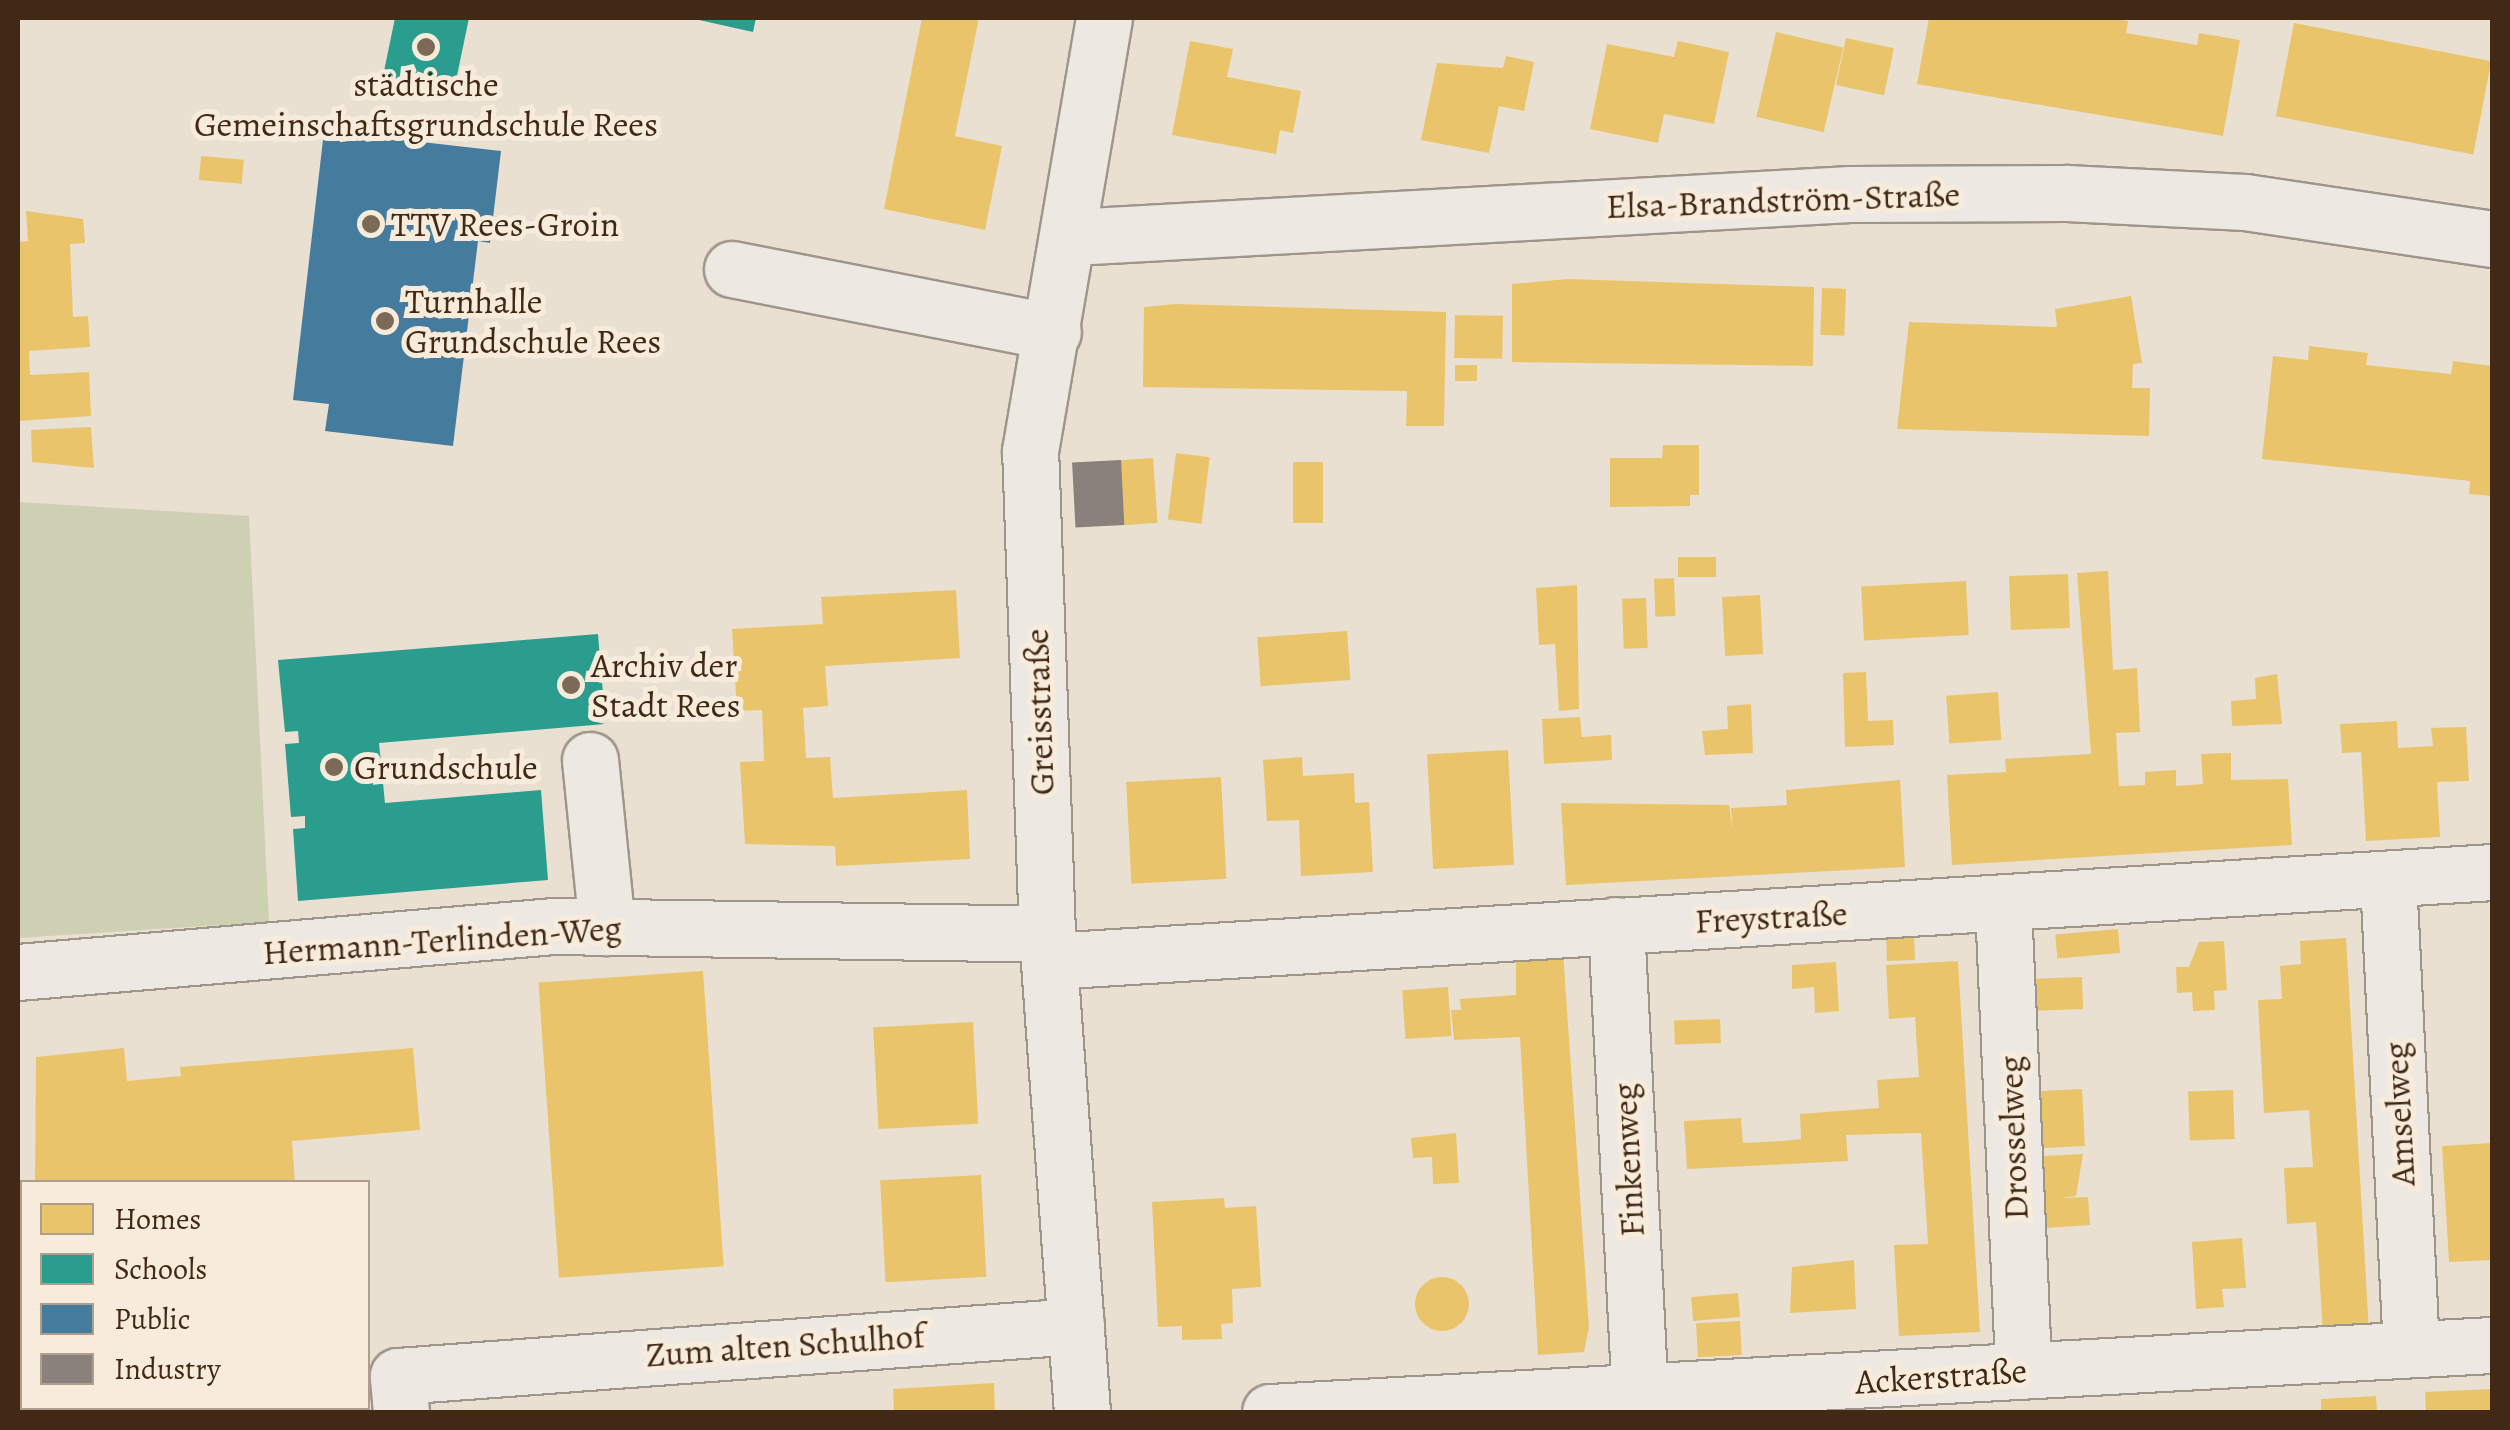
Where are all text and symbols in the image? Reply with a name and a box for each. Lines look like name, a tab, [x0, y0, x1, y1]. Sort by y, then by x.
marker: städtische Gemeinschaftsgrundschule Rees	[415, 36, 437, 58]
place label: städtische Gemeinschaftsgrundschule Rees	[194, 63, 658, 145]
street label: Elsa-Brandström-Straße	[1605, 173, 1961, 227]
place label: TTV Rees-Groin	[391, 203, 619, 245]
marker: TTV Rees-Groin	[360, 213, 382, 235]
place label: Turnhalle Grundschule Rees	[405, 280, 661, 362]
marker: Turnhalle Grundschule Rees	[374, 310, 396, 332]
street label: Greisstraße	[1015, 628, 1063, 796]
place label: Archiv der Stadt Rees	[591, 644, 740, 726]
marker: Archiv der Stadt Rees	[560, 674, 582, 696]
place label: Grundschule	[354, 746, 538, 788]
marker: Grundschule	[323, 756, 345, 778]
street label: Freystraße	[1694, 892, 1848, 942]
street label: Hermann-Terlinden-Weg	[261, 906, 623, 974]
street label: Amselweg	[2374, 1041, 2424, 1187]
street label: Drosselweg	[1989, 1055, 2037, 1221]
street label: Finkenweg	[1603, 1082, 1653, 1238]
legend	[20, 1180, 370, 1410]
text: Homes	[114, 1199, 201, 1239]
text: Schools	[114, 1249, 207, 1289]
text: Public	[114, 1299, 191, 1339]
street label: Zum alten Schulhof	[644, 1314, 926, 1376]
text: Industry	[114, 1349, 221, 1389]
street label: Ackerstraße	[1854, 1349, 2028, 1403]

